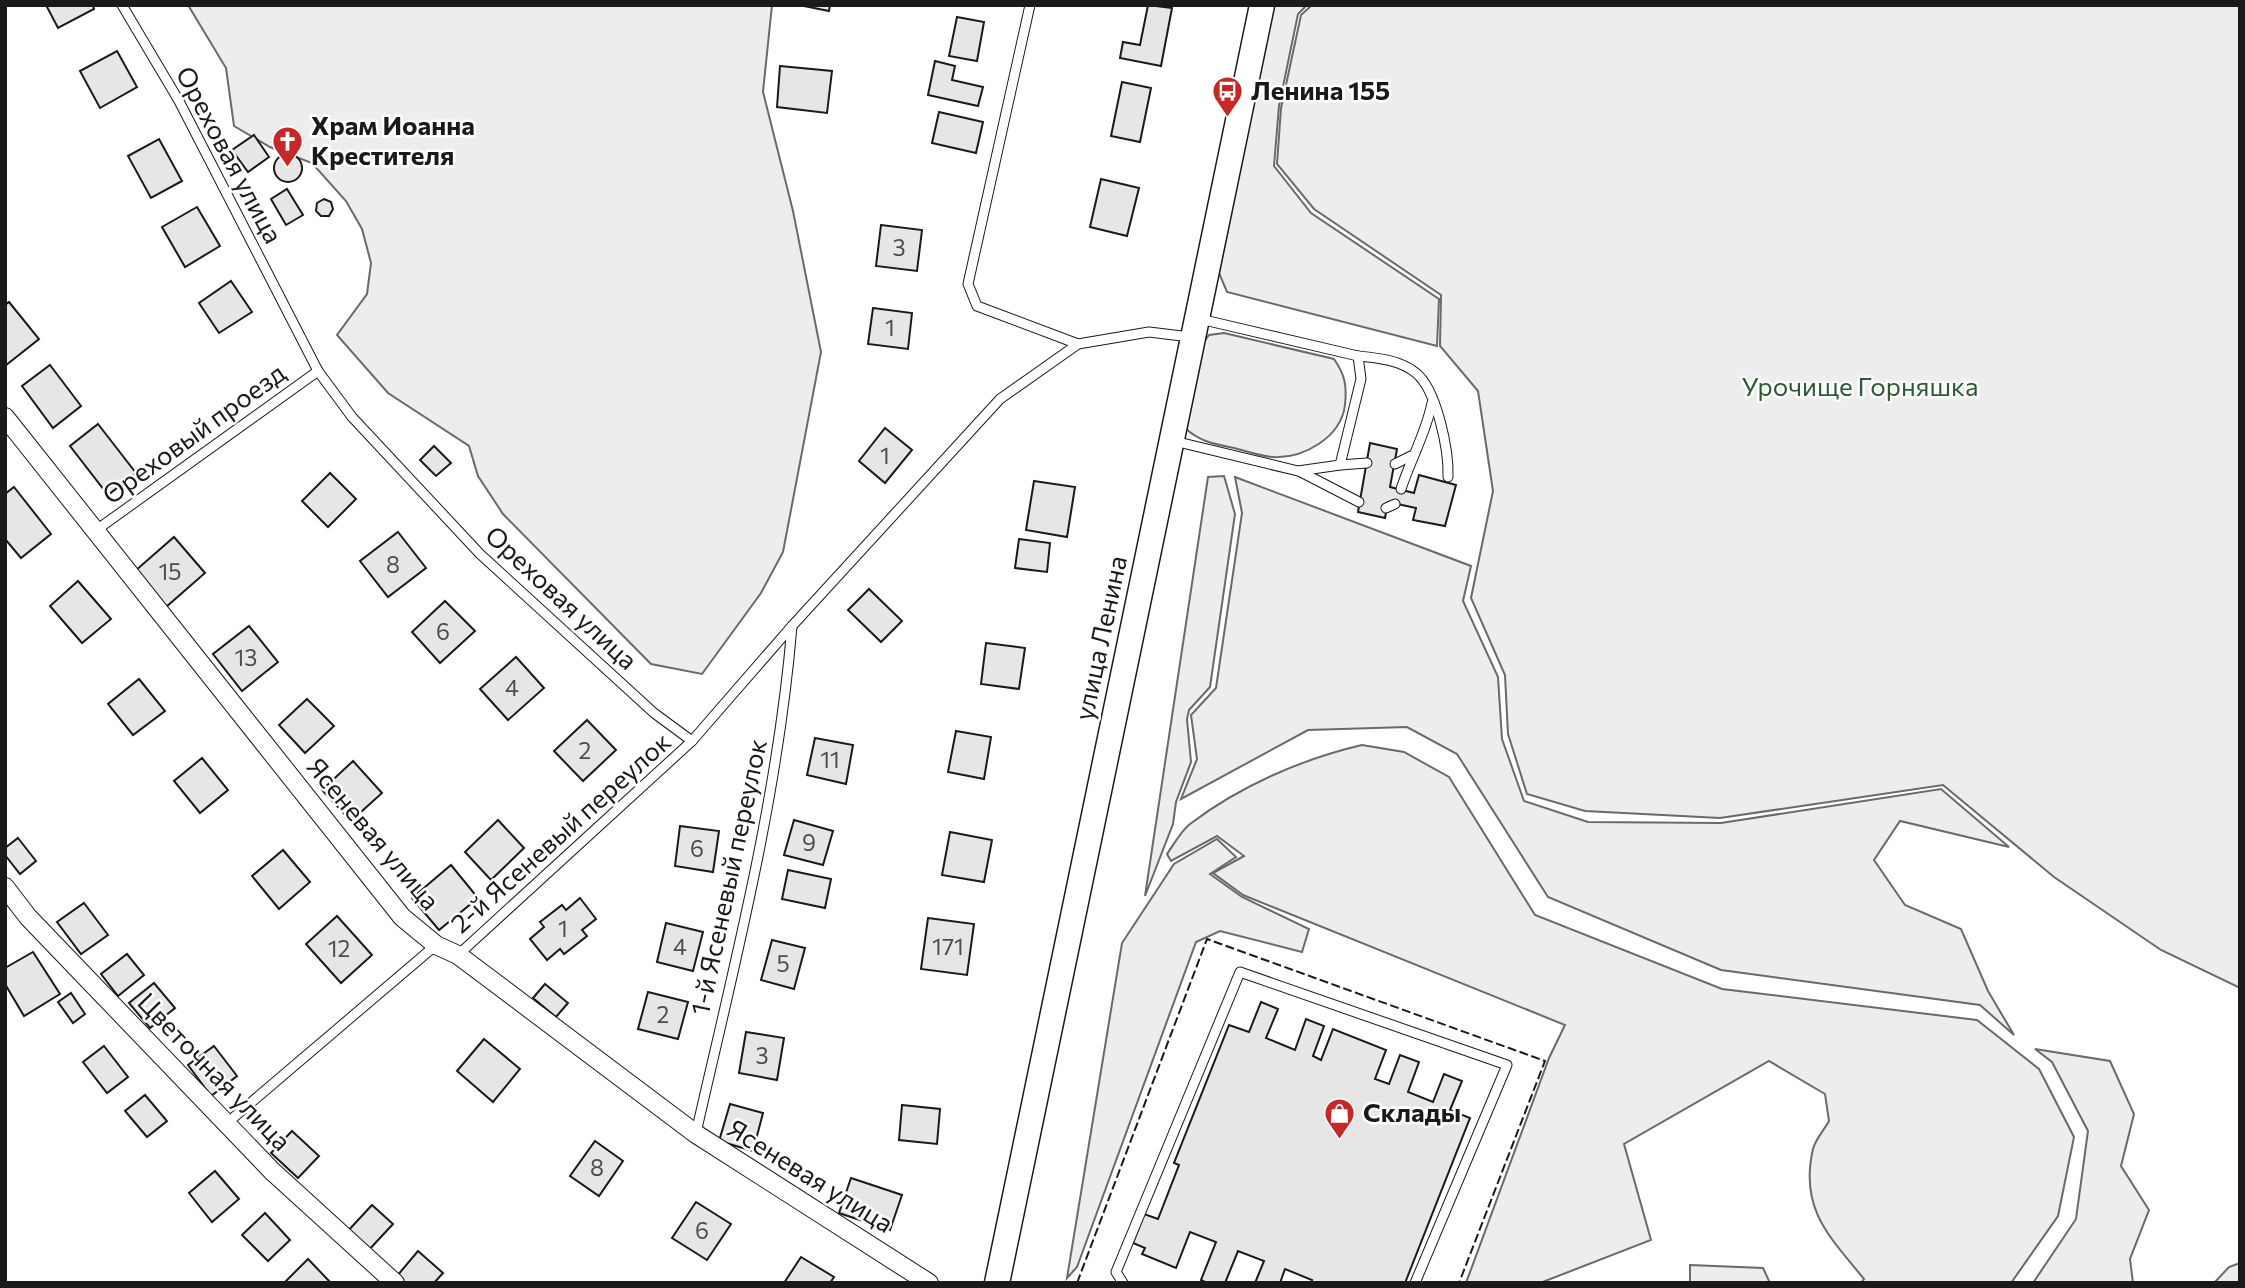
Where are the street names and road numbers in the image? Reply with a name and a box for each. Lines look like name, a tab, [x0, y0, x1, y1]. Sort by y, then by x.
street label: Ореховая улица	[171, 61, 290, 248]
street label: Ореховый проезд	[96, 356, 291, 510]
street label: Ореховая улица	[480, 519, 644, 675]
street label: улица Ленина	[1067, 553, 1132, 723]
street label: 2-й Ясеневый переулок	[444, 725, 676, 939]
street label: 1-й Ясеневый переулок	[683, 736, 772, 1017]
street label: Ясеневая улица	[301, 750, 447, 916]
street label: Цветочная улица	[132, 986, 298, 1156]
street label: Ясеневая улица	[722, 1111, 899, 1238]

